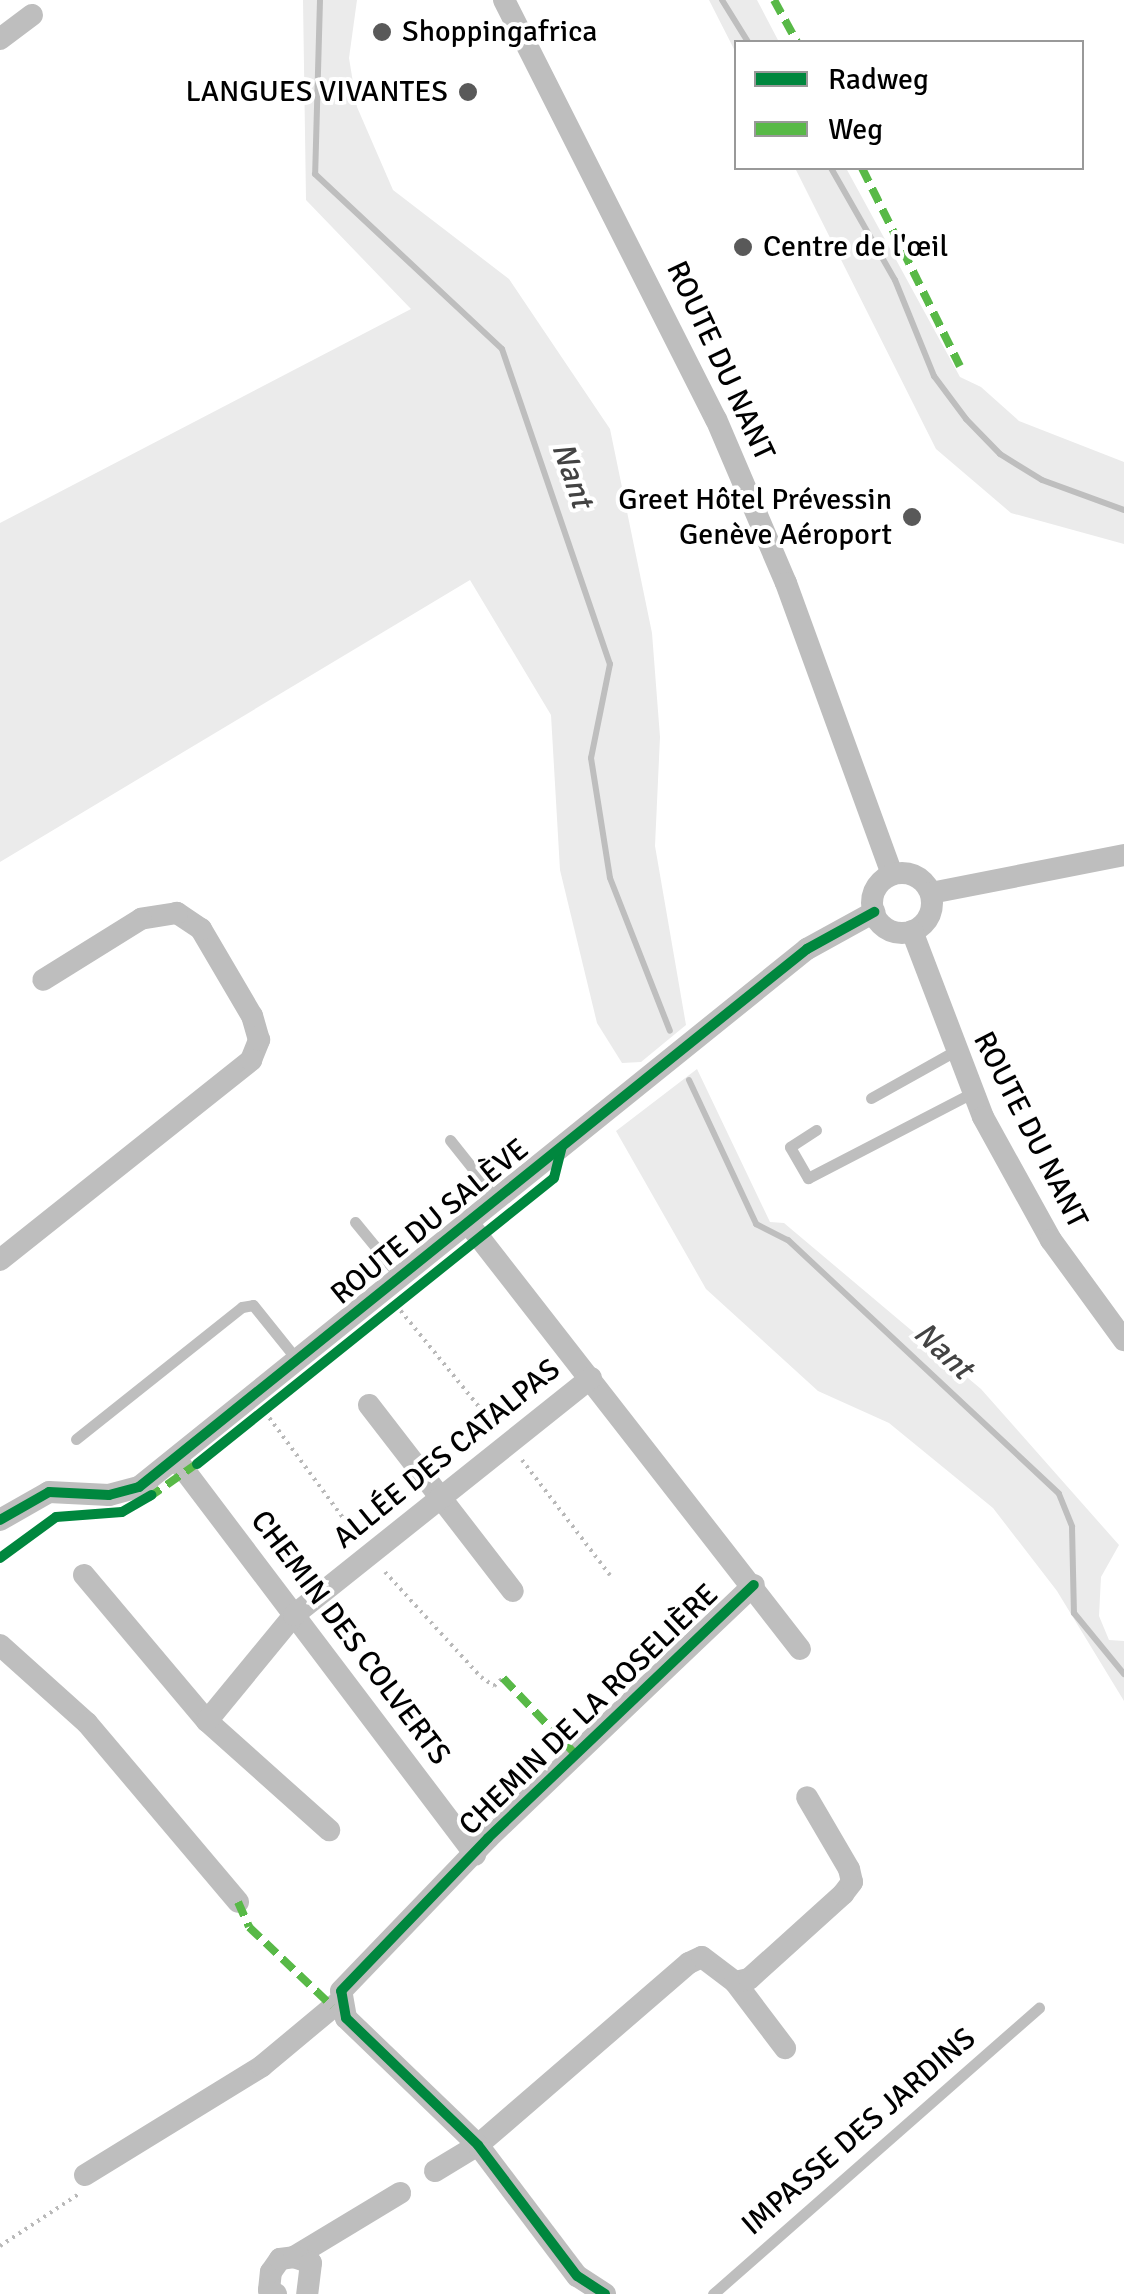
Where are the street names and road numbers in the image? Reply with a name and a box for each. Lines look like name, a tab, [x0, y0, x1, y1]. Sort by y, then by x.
street label: ROUTE DU NANT	[658, 256, 782, 466]
street label: ROUTE DU NANT	[965, 1026, 1095, 1234]
street label: ROUTE DU SALÈVE	[324, 1131, 536, 1313]
street label: ALLÉE DES CATALPAS	[327, 1352, 567, 1556]
street label: CHEMIN DES COLVERTS	[243, 1504, 457, 1772]
street label: CHEMIN DE LA ROSELIÈRE	[452, 1577, 726, 1843]
street label: IMPASSE DES JARDINS	[735, 2021, 983, 2243]

